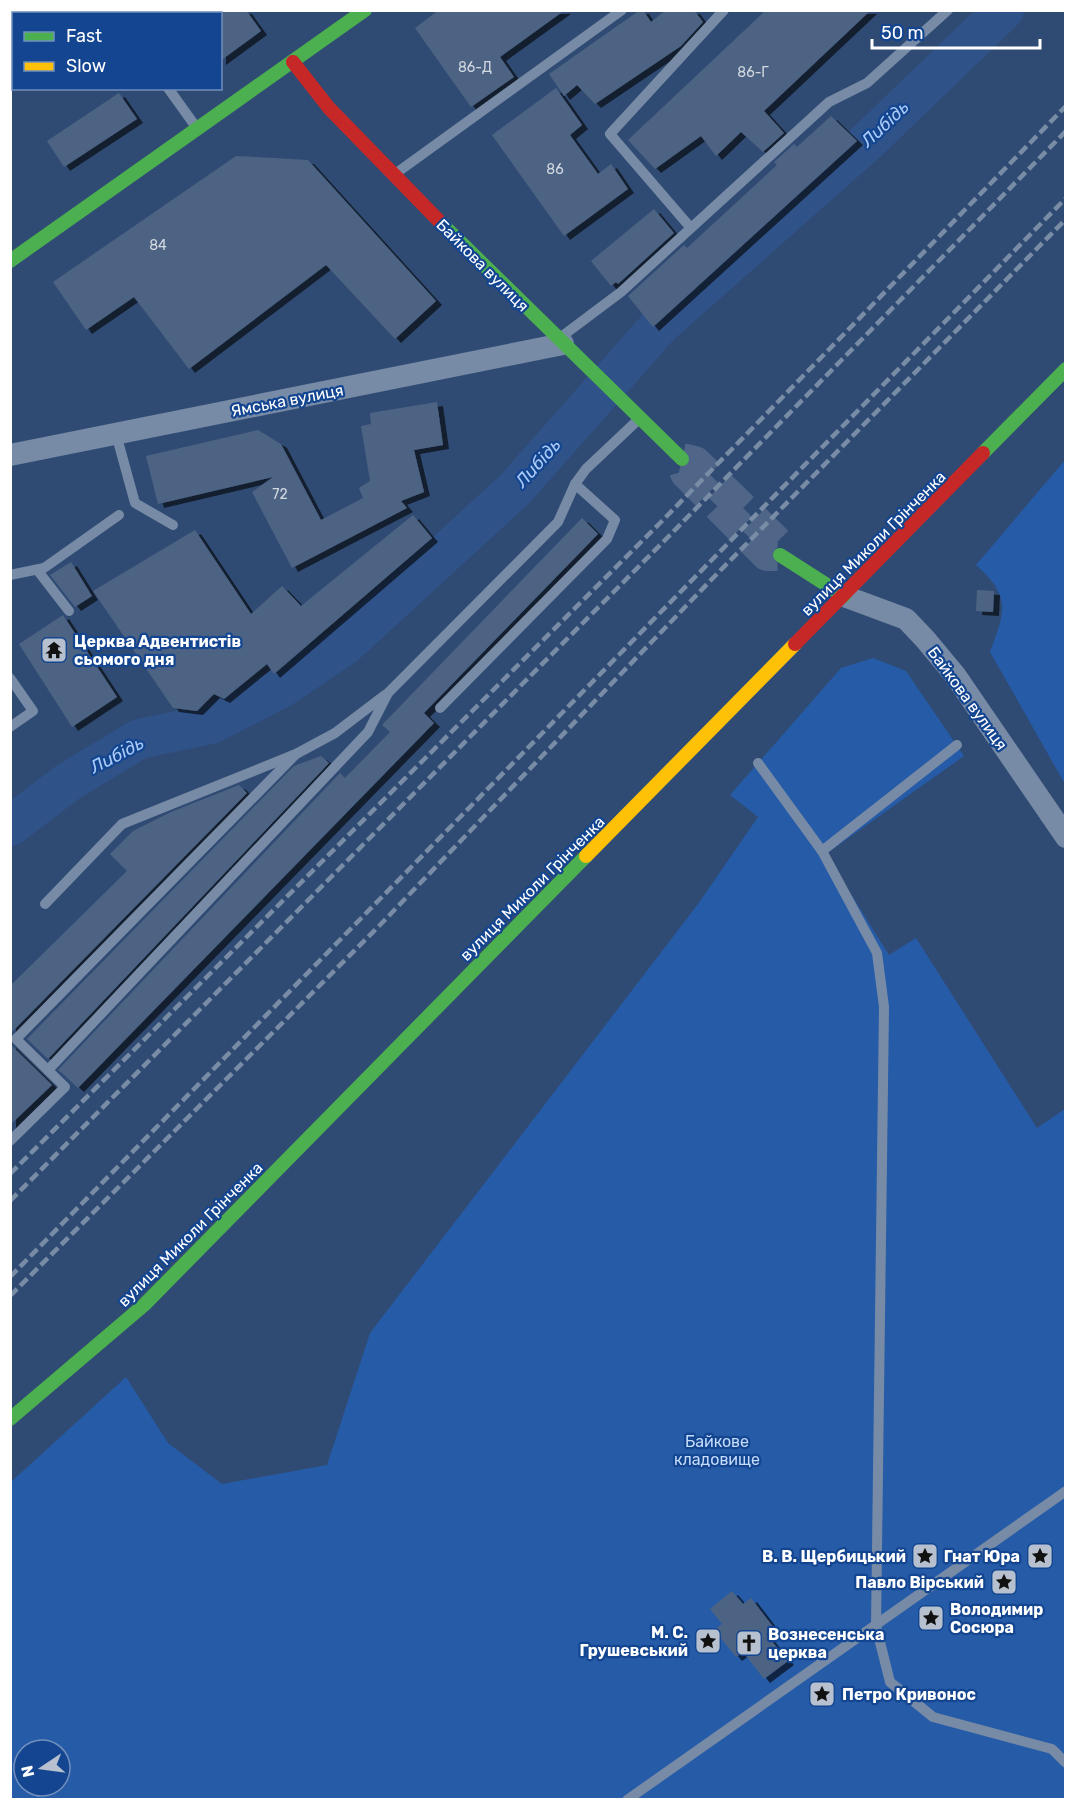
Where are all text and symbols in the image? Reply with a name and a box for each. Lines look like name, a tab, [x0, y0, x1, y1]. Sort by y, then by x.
legend	[12, 12, 222, 90]
scale bar	[872, 12, 1040, 50]
text: 50 m	[881, 22, 924, 44]
text: Fast	[66, 25, 102, 47]
text: Slow	[66, 55, 106, 77]
house number: 86-Д	[458, 59, 492, 76]
house number: 86-Г	[737, 64, 769, 81]
water label: Либідь	[856, 96, 914, 152]
house number: 86	[546, 161, 564, 178]
street label: Байкова вулиця	[433, 215, 533, 315]
house number: 84	[149, 237, 167, 254]
street label: Ямська вулиця	[229, 380, 345, 421]
water label: Либідь	[510, 434, 565, 493]
street label: вулиця Миколи Грінченка	[797, 467, 950, 620]
house number: 72	[272, 486, 288, 503]
place label: Церква Адвентистів сьомого дня	[74, 632, 241, 669]
temple icon: Церква Адвентистів сьомого дня	[39, 635, 69, 665]
street label: Байкова вулиця	[924, 643, 1011, 754]
water label: Либідь	[85, 732, 148, 779]
street label: вулиця Миколи Грінченка	[456, 812, 609, 965]
street label: вулиця Миколи Грінченка	[114, 1158, 267, 1311]
park label: Байкове кладовище	[674, 1432, 760, 1469]
place icon: В. В. Щербицький	[910, 1541, 940, 1571]
place icon: Гнат Юра	[1025, 1541, 1055, 1571]
place label: В. В. Щербицький	[762, 1547, 906, 1566]
place label: Гнат Юра	[944, 1547, 1020, 1566]
place icon: Павло Вірський	[989, 1567, 1019, 1597]
place label: Павло Вірський	[855, 1573, 984, 1592]
place label: Володимир Сосюра	[950, 1600, 1043, 1637]
place icon: Володимир Сосюра	[916, 1603, 946, 1633]
place label: М. С. Грушевський	[580, 1623, 688, 1660]
place label: Вознесенська церква	[768, 1625, 884, 1662]
place icon: М. С. Грушевський	[693, 1626, 723, 1656]
church icon: Вознесенська церква	[734, 1628, 764, 1658]
place icon: Петро Кривонос	[807, 1679, 837, 1709]
place label: Петро Кривонос	[842, 1685, 976, 1704]
north arrow	[12, 1738, 72, 1798]
text: N	[17, 1764, 38, 1779]

